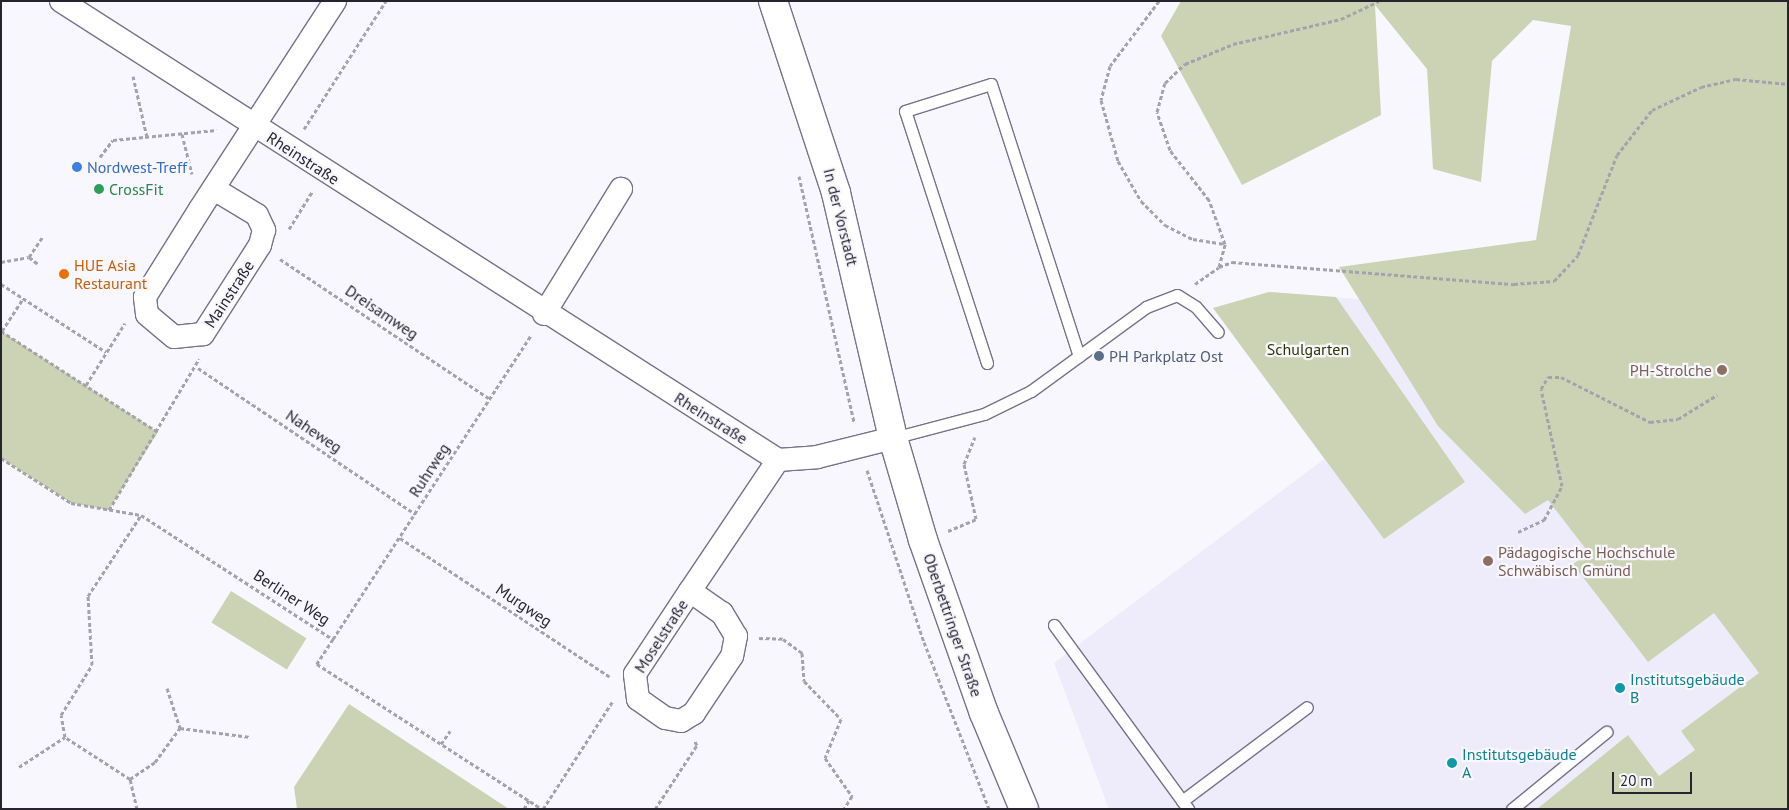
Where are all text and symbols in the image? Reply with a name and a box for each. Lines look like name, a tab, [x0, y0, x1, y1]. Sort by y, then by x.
street label: Rheinstraße	[263, 127, 343, 189]
place label: Nordwest-Treff	[87, 157, 187, 177]
marker: Nordwest-Treff	[71, 161, 83, 173]
street label: In der Vorstadt	[820, 166, 862, 268]
place label: CrossFit	[109, 179, 163, 199]
marker: CrossFit	[93, 183, 105, 195]
place label: HUE Asia Restaurant	[74, 255, 147, 293]
street label: Mainstraße	[200, 257, 258, 331]
marker: HUE Asia Restaurant	[58, 268, 70, 280]
street label: Dreisamweg	[342, 281, 422, 343]
park label: Schulgarten	[1267, 339, 1349, 359]
place label: PH Parkplatz Ost	[1109, 346, 1224, 366]
marker: PH Parkplatz Ost	[1093, 350, 1105, 362]
place label: PH-Strolche	[1630, 360, 1712, 380]
marker: PH-Strolche	[1716, 364, 1728, 376]
street label: Rheinstraße	[671, 388, 751, 448]
street label: Naheweg	[282, 405, 346, 457]
street label: Ruhrweg	[405, 439, 453, 501]
place label: Pädagogische Hochschule Schwäbisch Gmünd	[1498, 542, 1675, 580]
street label: Oberbettringer Straße	[919, 551, 987, 699]
marker: Pädagogische Hochschule Schwäbisch Gmünd	[1482, 555, 1494, 567]
street label: Berliner Weg	[250, 565, 334, 629]
street label: Murgweg	[492, 579, 556, 631]
street label: Moselstraße	[630, 596, 692, 676]
place label: Institutsgebäude B	[1630, 669, 1745, 707]
marker: Institutsgebäude B	[1614, 682, 1626, 694]
place label: Institutsgebäude A	[1462, 744, 1577, 782]
marker: Institutsgebäude A	[1446, 757, 1458, 769]
scale bar	[1614, 762, 1694, 794]
text: 20 m	[1620, 771, 1653, 790]

